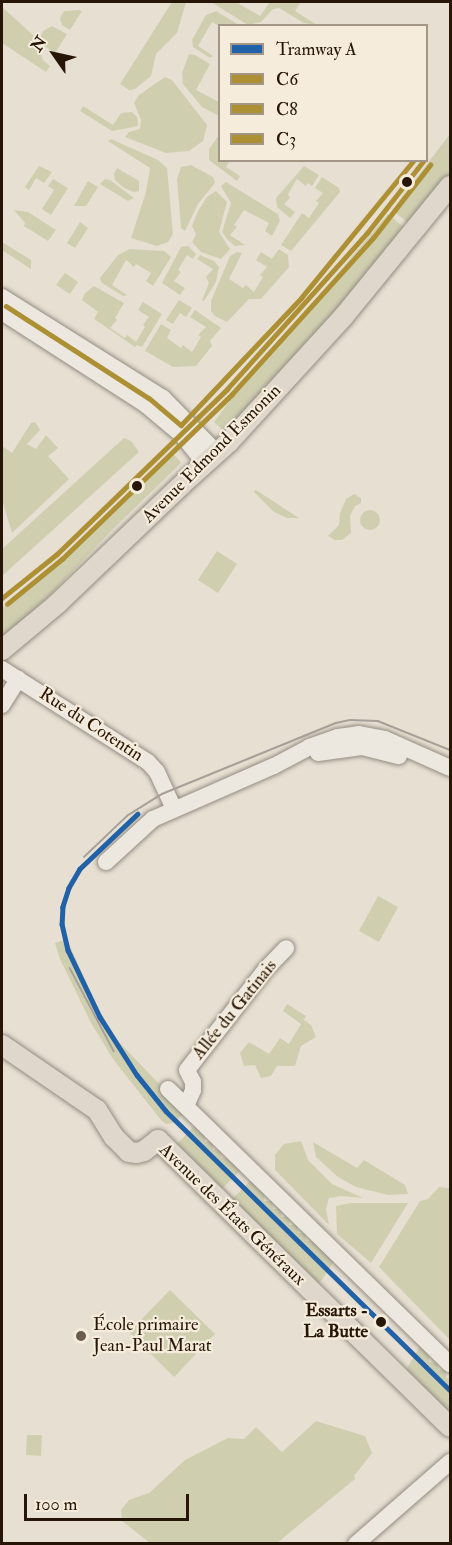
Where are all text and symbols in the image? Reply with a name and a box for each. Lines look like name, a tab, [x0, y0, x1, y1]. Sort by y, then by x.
north arrow	[24, 24, 84, 84]
legend	[218, 24, 428, 162]
text: N	[27, 32, 51, 55]
text: Tramway A	[276, 38, 357, 61]
text: C6	[276, 68, 298, 91]
text: C8	[276, 98, 298, 121]
text: C3	[276, 128, 296, 151]
unlabelled marker	[401, 176, 413, 188]
street label: Avenue Edmond Esmonin	[138, 380, 286, 528]
unlabelled marker	[131, 480, 143, 492]
street label: Rue du Cotentin	[35, 683, 147, 767]
street label: Allée du Gatinais	[188, 956, 282, 1064]
street label: Avenue des États Généraux	[154, 1139, 310, 1291]
place label: Essarts - La Butte	[304, 1301, 368, 1344]
marker: Essarts - La Butte	[372, 1313, 390, 1331]
place label: École primaire Jean-Paul Marat	[93, 1315, 212, 1358]
marker: École primaire Jean-Paul Marat	[74, 1329, 88, 1343]
scale bar	[27, 1482, 192, 1520]
text: 100 m	[35, 1493, 78, 1516]

